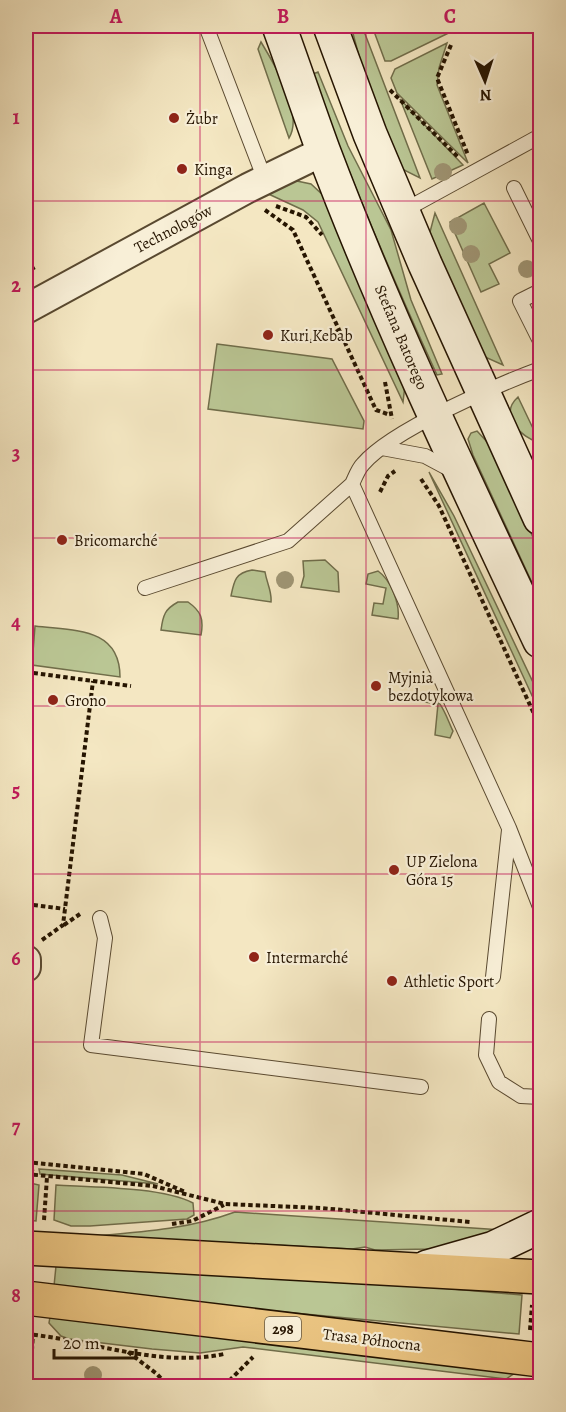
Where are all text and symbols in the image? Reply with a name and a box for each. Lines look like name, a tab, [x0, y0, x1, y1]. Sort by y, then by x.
text: A	[109, 3, 123, 30]
text: B	[277, 3, 289, 30]
text: C	[444, 3, 456, 30]
north arrow	[455, 51, 515, 111]
text: N	[479, 84, 492, 106]
text: 1	[12, 104, 20, 131]
place label: Żubr	[186, 108, 218, 130]
marker: Żubr	[167, 111, 181, 125]
place label: Kinga	[194, 159, 233, 181]
marker: Kinga	[175, 162, 189, 176]
street label: Technologów	[130, 199, 217, 259]
text: 2	[11, 272, 21, 299]
street label: Stefana Batorego	[369, 281, 433, 393]
place label: Kuri Kebab	[280, 325, 353, 347]
marker: Kuri Kebab	[261, 328, 275, 342]
text: 3	[12, 440, 20, 467]
place label: Bricomarché	[74, 530, 158, 552]
marker: Bricomarché	[55, 533, 69, 547]
text: 4	[11, 609, 21, 636]
place label: Myjnia bezdotykowa	[388, 667, 474, 707]
marker: Myjnia bezdotykowa	[369, 679, 383, 693]
place label: Grono	[65, 690, 106, 712]
marker: Grono	[46, 693, 60, 707]
text: 5	[12, 777, 20, 804]
place label: UP Zielona Góra 15	[406, 851, 478, 891]
marker: UP Zielona Góra 15	[387, 863, 401, 877]
text: 6	[11, 945, 21, 972]
place label: Intermarché	[266, 947, 348, 969]
marker: Intermarché	[247, 950, 261, 964]
place label: Athletic Sport	[403, 971, 494, 993]
marker: Athletic Sport	[385, 974, 399, 988]
text: 7	[12, 1113, 21, 1140]
text: 8	[11, 1282, 21, 1309]
road number: 298	[265, 1317, 301, 1341]
scale bar	[54, 1322, 136, 1360]
street label: Trasa Północna	[321, 1323, 423, 1357]
text: 20 m	[63, 1331, 100, 1355]

